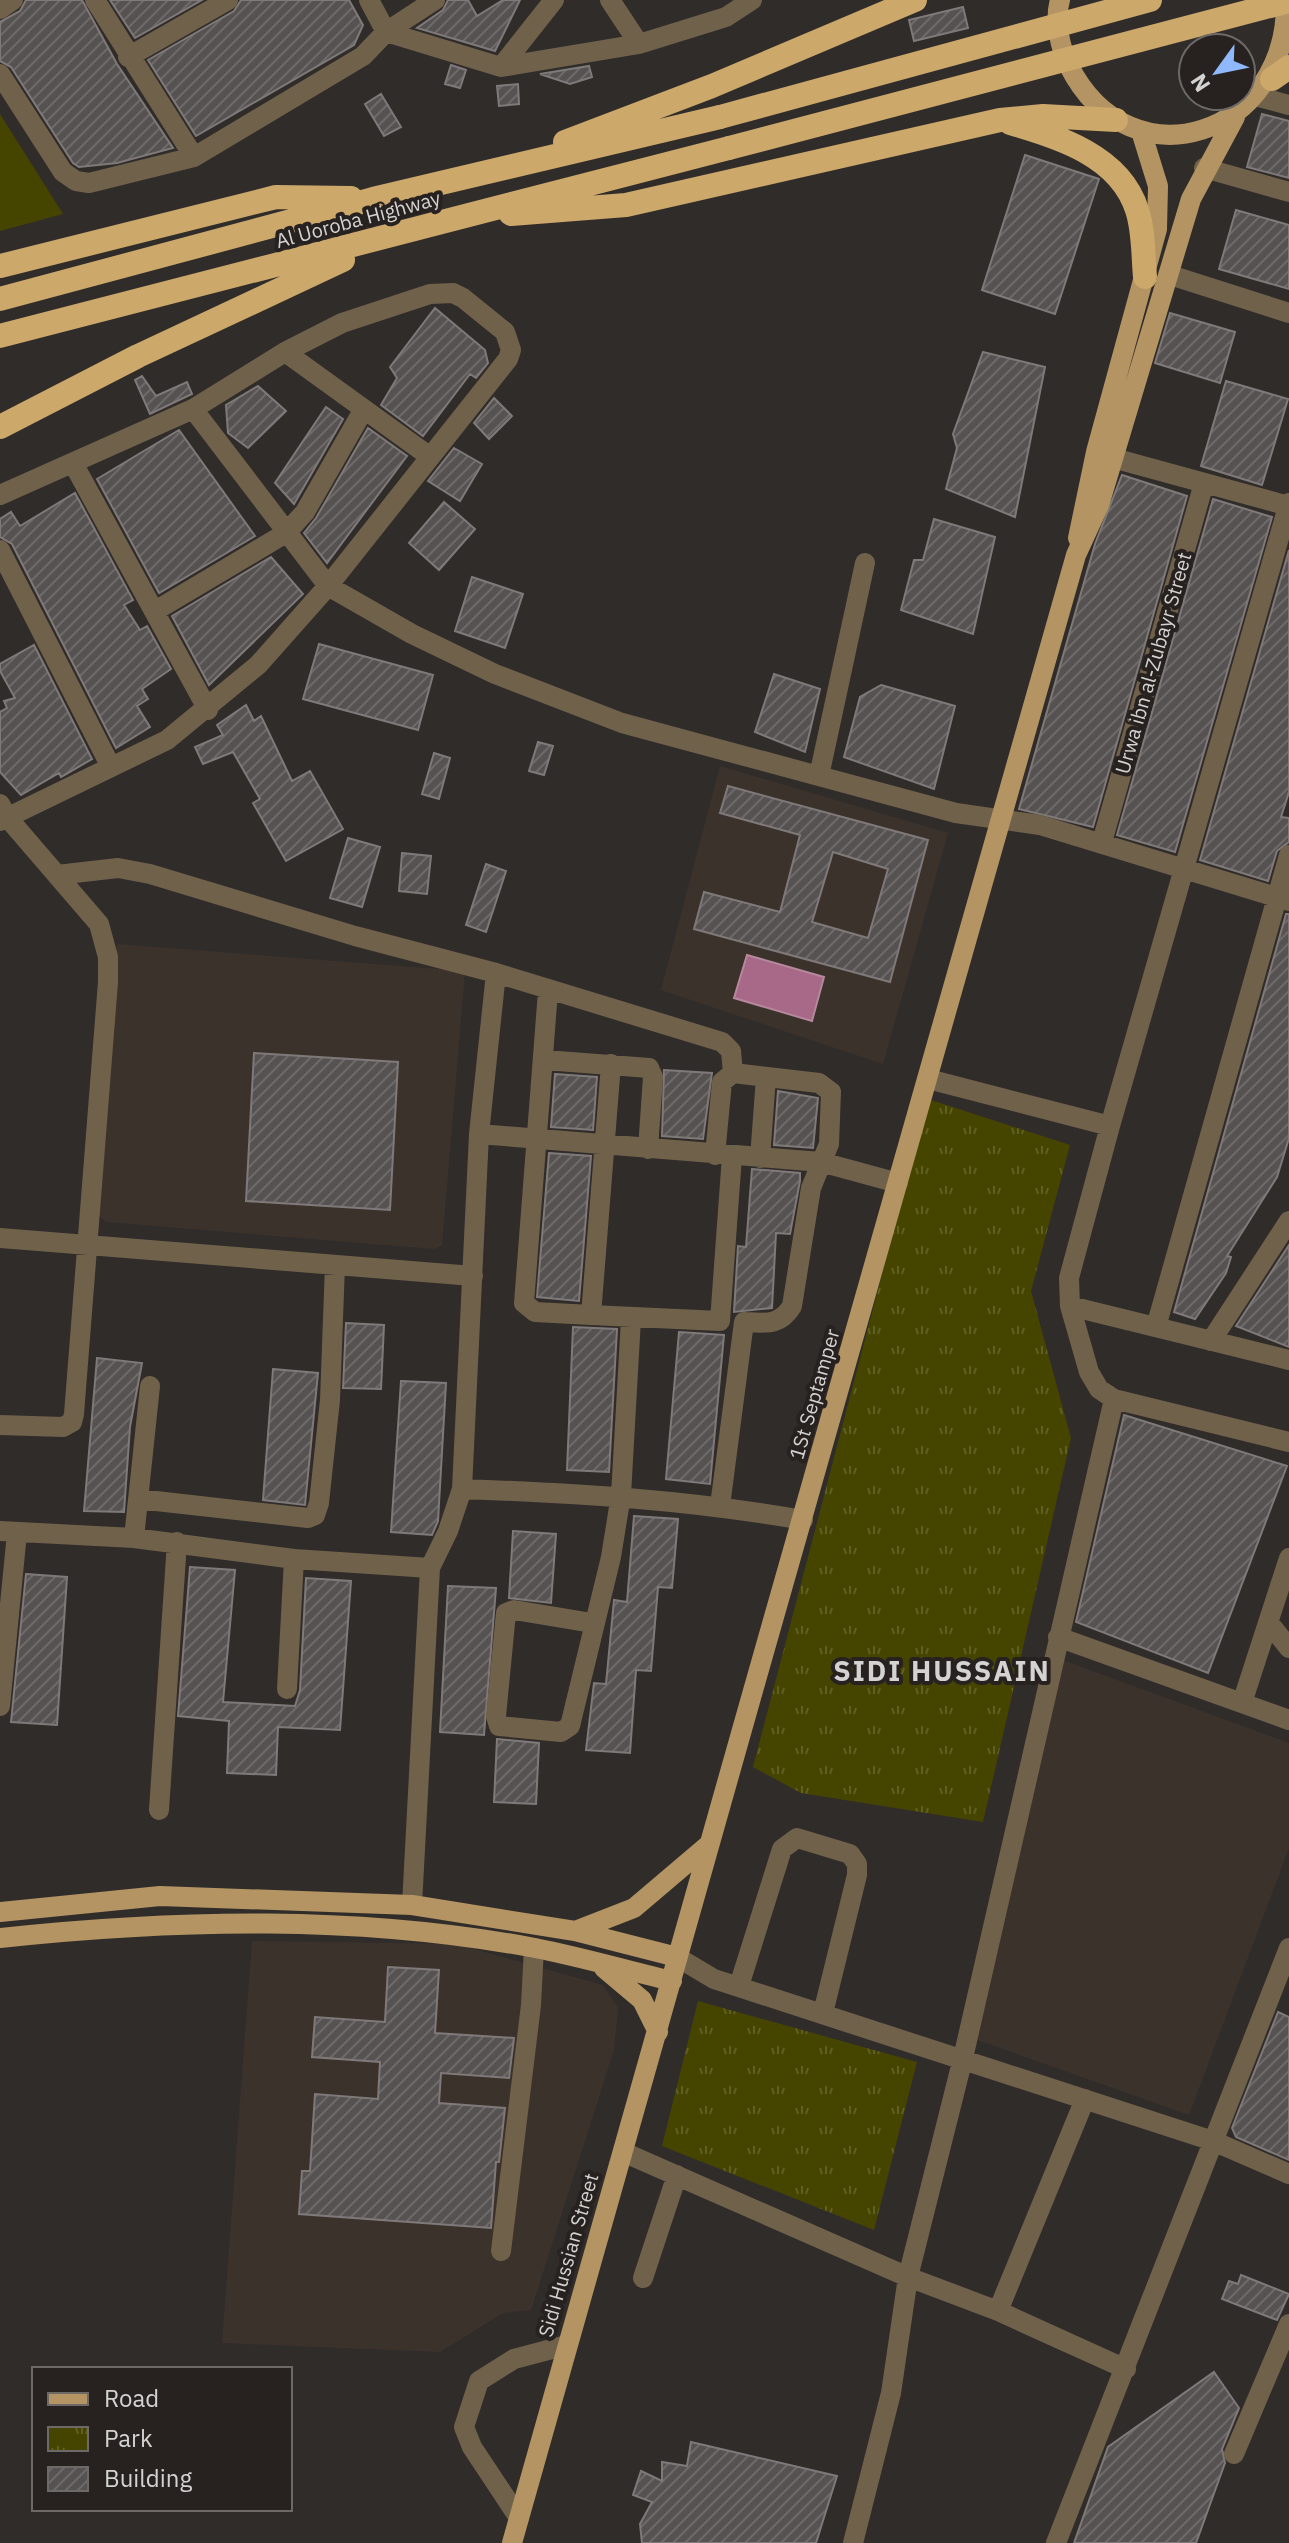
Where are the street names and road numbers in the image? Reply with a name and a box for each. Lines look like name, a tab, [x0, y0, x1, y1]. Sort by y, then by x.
street label: Al Uoroba Highway	[272, 184, 444, 254]
street label: Urwa ibn al-Zubayr Street	[1108, 549, 1198, 777]
street label: 1St Septamper	[782, 1326, 846, 1462]
street label: Sidi Hussian Street	[532, 2170, 604, 2340]

